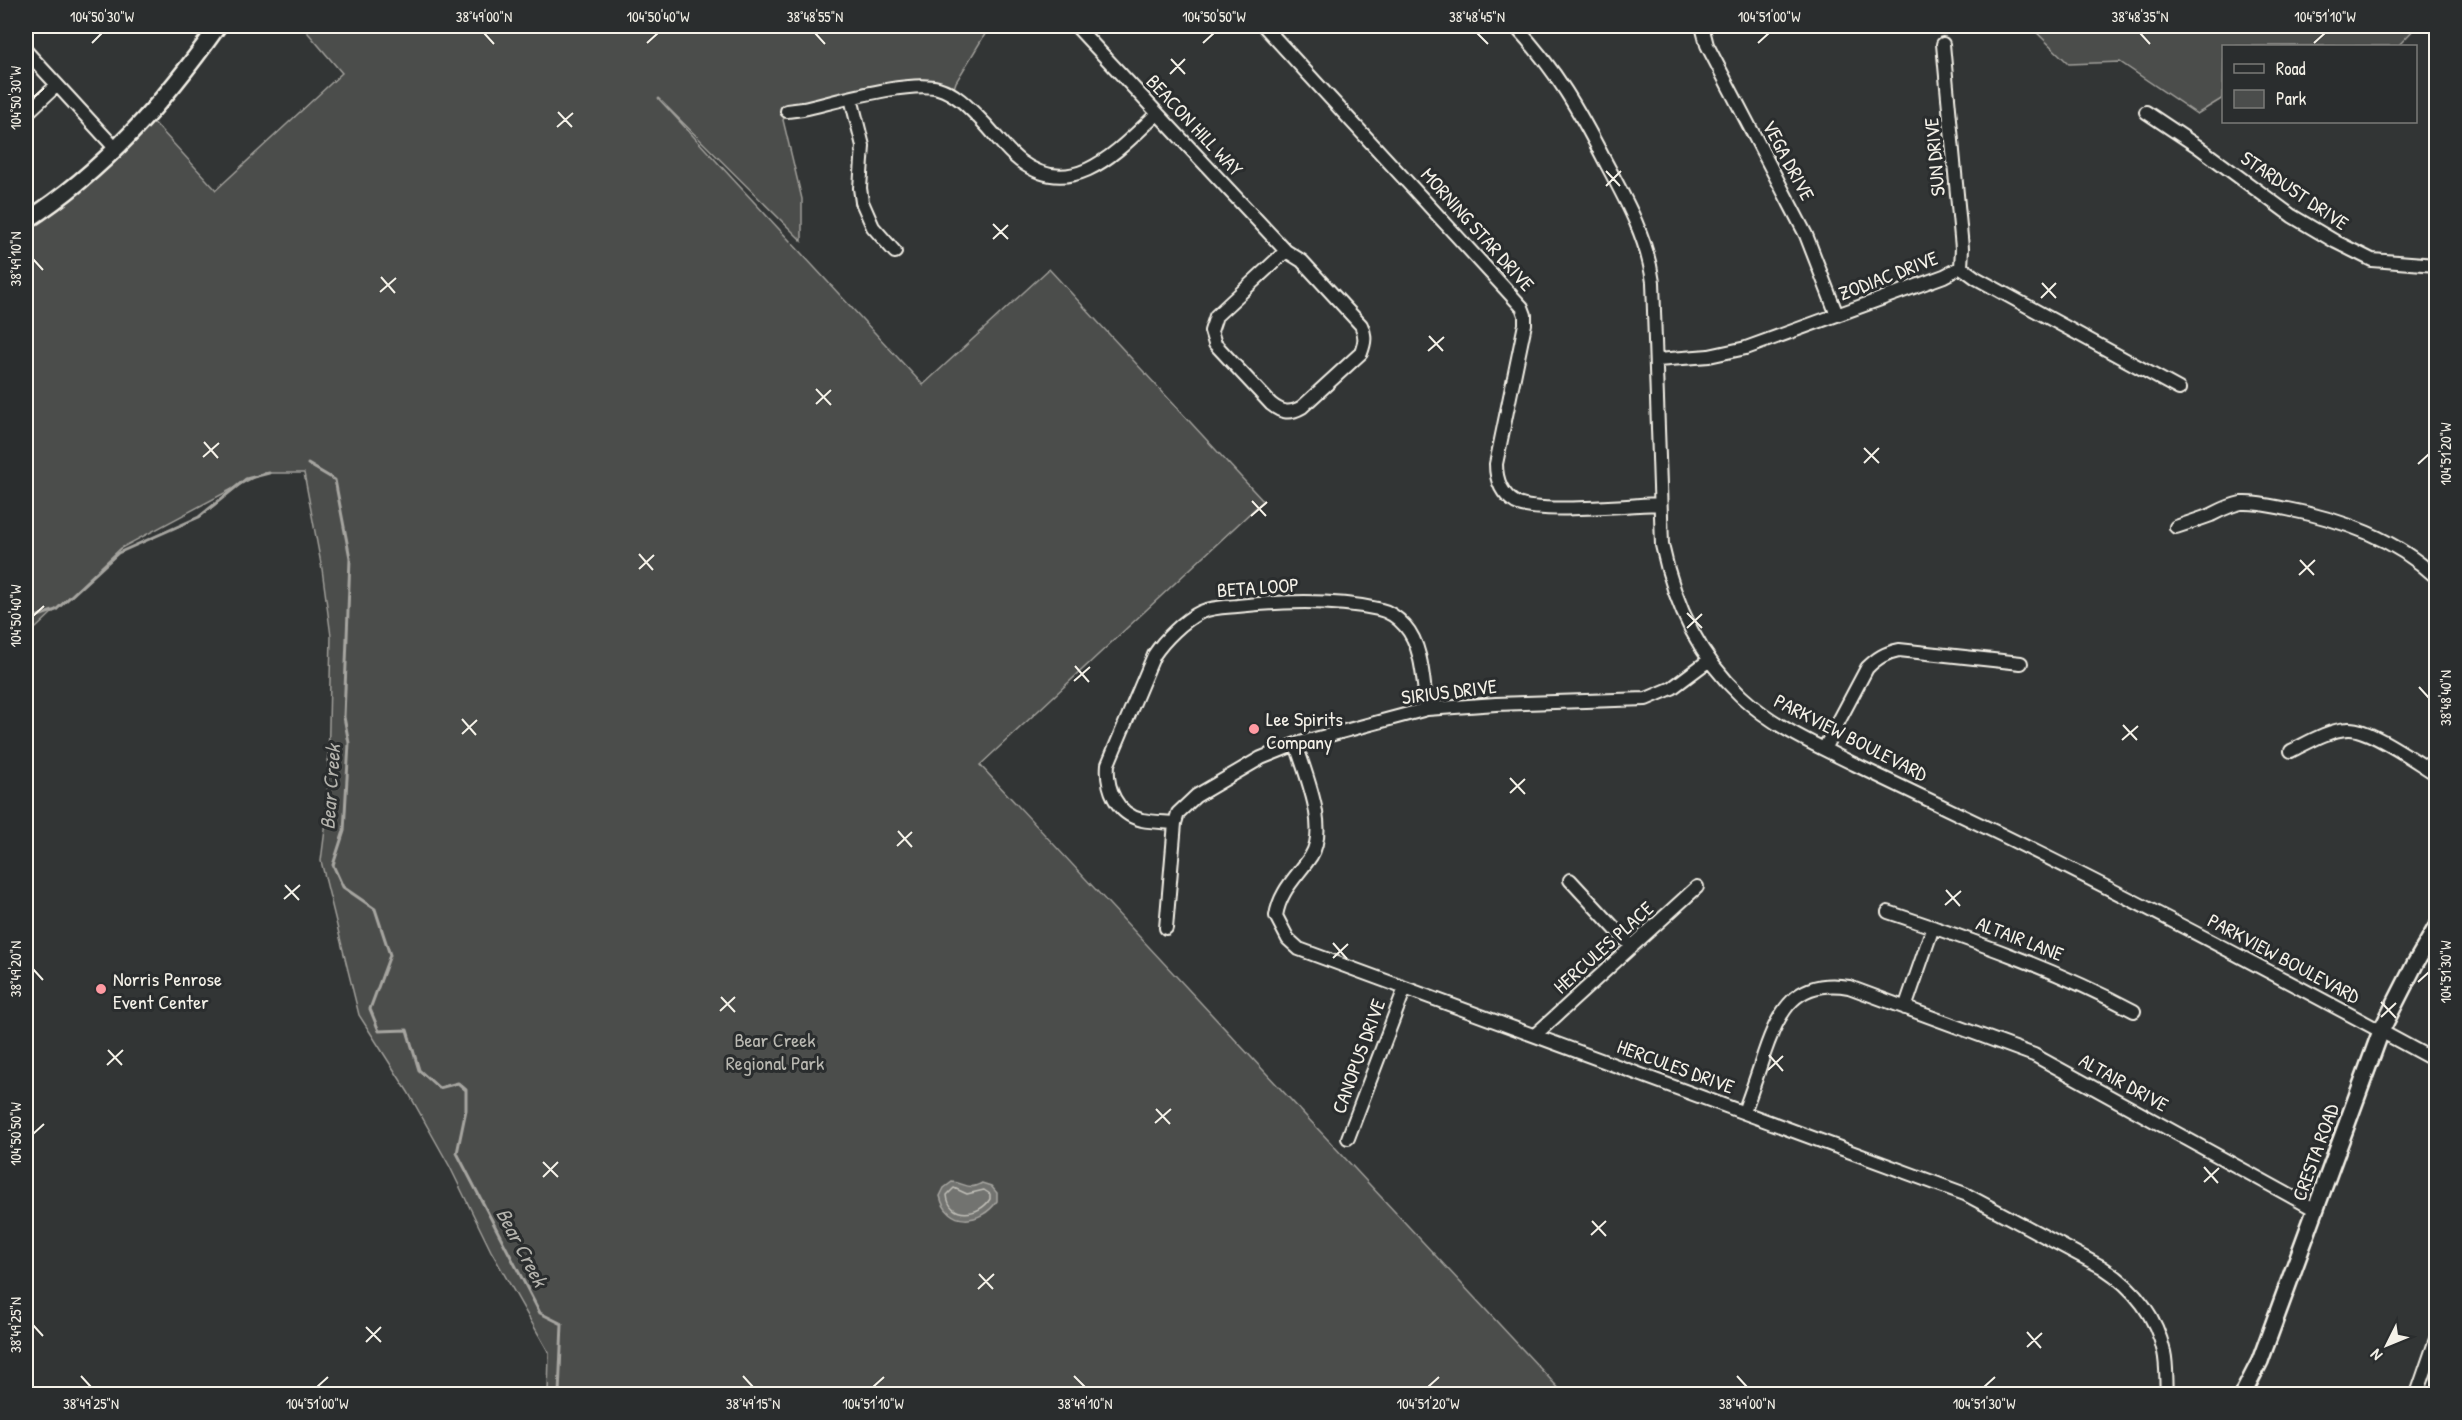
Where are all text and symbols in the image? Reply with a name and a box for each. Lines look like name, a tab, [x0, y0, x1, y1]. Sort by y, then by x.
text: 104°50'30"W	[70, 6, 135, 27]
text: 38°49'00"N	[456, 6, 512, 27]
text: 104°50'40"W	[627, 6, 690, 27]
text: 38°48'55"N	[787, 6, 843, 27]
text: 104°50'50"W	[1182, 6, 1247, 27]
text: 38°48'45"N	[1449, 6, 1505, 27]
text: 104°51'00"W	[1738, 6, 1801, 27]
text: 38°48'35"N	[2112, 6, 2168, 27]
text: 104°51'10"W	[2294, 6, 2356, 27]
legend	[2222, 45, 2417, 123]
text: Road	[2276, 56, 2306, 81]
text: 104°50'30"W	[5, 65, 26, 130]
street label: BEACON HILL WAY	[1141, 68, 1249, 182]
text: Park	[2276, 86, 2307, 111]
street label: VEGA DRIVE	[1757, 115, 1822, 205]
street label: SUN DRIVE	[1917, 116, 1951, 197]
street label: STARDUST DRIVE	[2236, 144, 2354, 236]
street label: MORNING STAR DRIVE	[1415, 161, 1541, 297]
text: 38°49'10"N	[5, 231, 26, 286]
street label: ZODIAC DRIVE	[1835, 244, 1942, 306]
text: 104°51'20"W	[2435, 422, 2456, 486]
street label: BETA LOOP	[1216, 571, 1300, 603]
text: 104°50'40"W	[5, 584, 26, 647]
text: 38°48'40"N	[2435, 670, 2456, 726]
street label: SIRIUS DRIVE	[1400, 672, 1498, 710]
street label: PARKVIEW BOULEVARD	[1770, 687, 1933, 788]
place label: Lee Spirits Company	[1266, 705, 1343, 755]
marker: Lee Spirits Company	[1247, 722, 1261, 736]
water label: Bear Creek	[313, 741, 348, 831]
street label: HERCULES PLACE	[1547, 895, 1659, 999]
street label: PARKVIEW BOULEVARD	[2203, 906, 2365, 1010]
street label: ALTAIR LANE	[1973, 909, 2068, 967]
text: 104°51'30"W	[2435, 940, 2456, 1003]
text: 38°49'20"N	[5, 941, 26, 997]
place label: Norris Penrose Event Center	[113, 965, 222, 1015]
marker: Norris Penrose Event Center	[94, 982, 108, 996]
street label: CANOPUS DRIVE	[1325, 995, 1391, 1117]
park label: Bear Creek Regional Park	[726, 1026, 824, 1076]
street label: HERCULES DRIVE	[1614, 1032, 1738, 1100]
street label: ALTAIR DRIVE	[2075, 1046, 2174, 1118]
street label: CRESTA ROAD	[2285, 1099, 2345, 1204]
text: 104°50'50"W	[5, 1101, 26, 1166]
water label: Bear Creek	[489, 1203, 556, 1293]
text: 38°49'25"N	[5, 1297, 26, 1353]
north arrow	[2357, 1315, 2417, 1375]
text: N	[2365, 1344, 2387, 1366]
text: 38°49'25"N	[63, 1393, 119, 1414]
text: 104°51'00"W	[286, 1393, 349, 1414]
text: 38°49'15"N	[726, 1393, 780, 1414]
text: 104°51'10"W	[842, 1393, 904, 1414]
text: 38°49'10"N	[1058, 1393, 1113, 1414]
text: 104°51'20"W	[1396, 1393, 1460, 1414]
text: 38°49'00"N	[1719, 1393, 1775, 1414]
text: 104°51'30"W	[1953, 1393, 2016, 1414]

